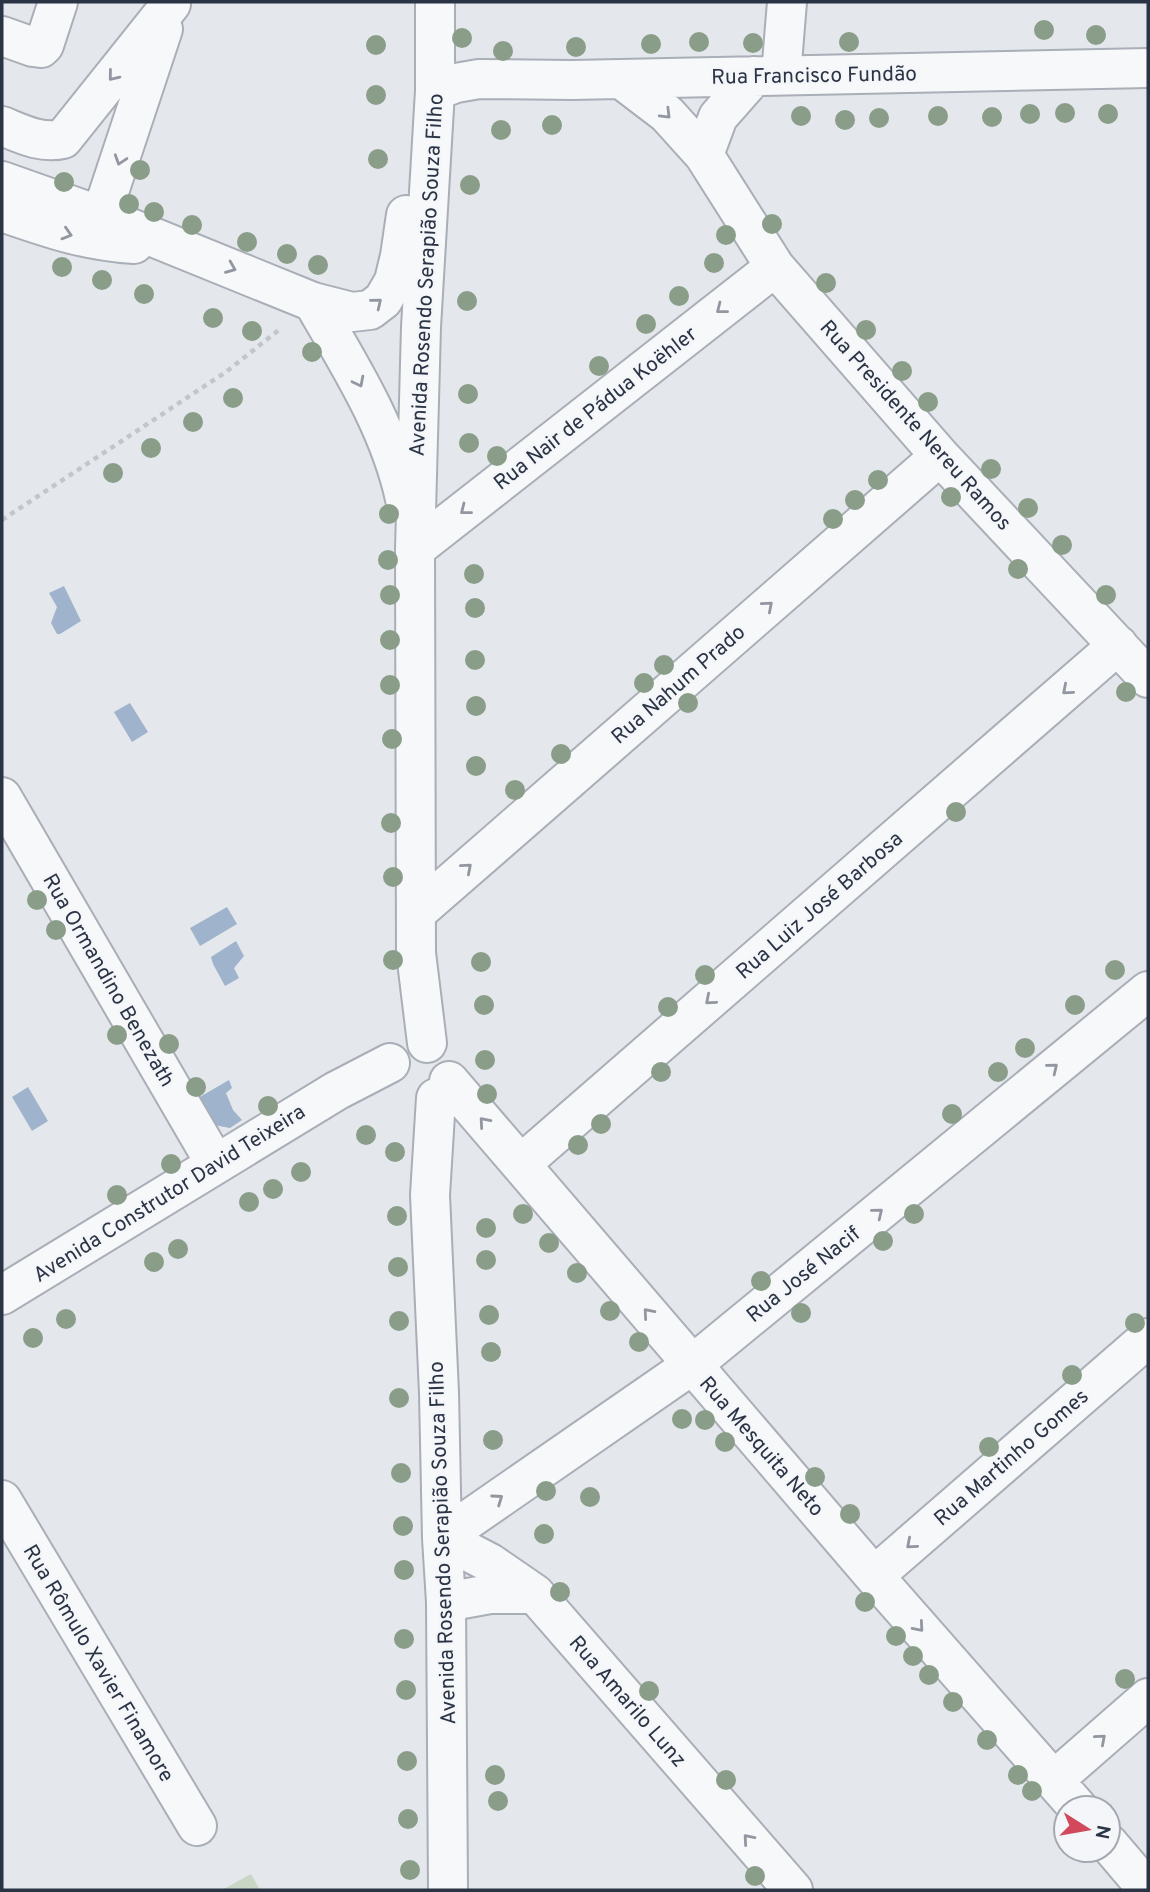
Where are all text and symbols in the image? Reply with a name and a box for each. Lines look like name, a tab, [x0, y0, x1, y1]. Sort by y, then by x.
street label: Rua Francisco Fundão	[711, 61, 917, 92]
one-way arrow	[109, 68, 121, 81]
street label: Avenida Rosendo Serapião Souza Filho	[405, 93, 450, 457]
one-way arrow	[657, 105, 670, 118]
one-way arrow	[113, 153, 128, 165]
one-way arrow	[60, 225, 72, 240]
one-way arrow	[225, 260, 237, 274]
one-way arrow	[369, 298, 381, 311]
one-way arrow	[717, 301, 729, 314]
street label: Rua Presidente Nereu Ramos	[813, 315, 1017, 537]
street label: Rua Nair de Pádua Koëhler	[489, 321, 703, 497]
one-way arrow	[350, 375, 364, 387]
one-way arrow	[461, 502, 474, 514]
one-way arrow	[760, 602, 773, 614]
street label: Rua Nahum Prado	[606, 619, 752, 751]
one-way arrow	[1062, 682, 1075, 694]
street label: Rua Luiz José Barbosa	[731, 826, 909, 986]
one-way arrow	[459, 864, 472, 876]
street label: Rua Ormandino Benezath	[36, 869, 180, 1092]
one-way arrow	[705, 992, 718, 1004]
one-way arrow	[1046, 1064, 1058, 1077]
street label: Avenida Construtor David Teixeira	[29, 1099, 311, 1289]
one-way arrow	[480, 1117, 492, 1130]
one-way arrow	[869, 1209, 882, 1221]
street label: Rua José Nacif	[741, 1221, 866, 1329]
one-way arrow	[644, 1308, 656, 1321]
street label: Avenida Rosendo Serapião Souza Filho	[424, 1361, 463, 1725]
street label: Rua Mesquita Neto	[692, 1371, 829, 1523]
street label: Rua Martinho Gomes	[929, 1384, 1095, 1533]
one-way arrow	[490, 1495, 503, 1507]
one-way arrow	[907, 1536, 920, 1548]
street label: Rua Rômulo Xavier Finamore	[16, 1540, 179, 1787]
one-way arrow	[911, 1619, 923, 1632]
street label: Rua Amarilo Lunz	[562, 1631, 691, 1773]
one-way arrow	[1093, 1735, 1106, 1747]
north arrow	[1052, 1794, 1122, 1864]
text: N	[1089, 1823, 1115, 1841]
one-way arrow	[744, 1834, 756, 1847]

